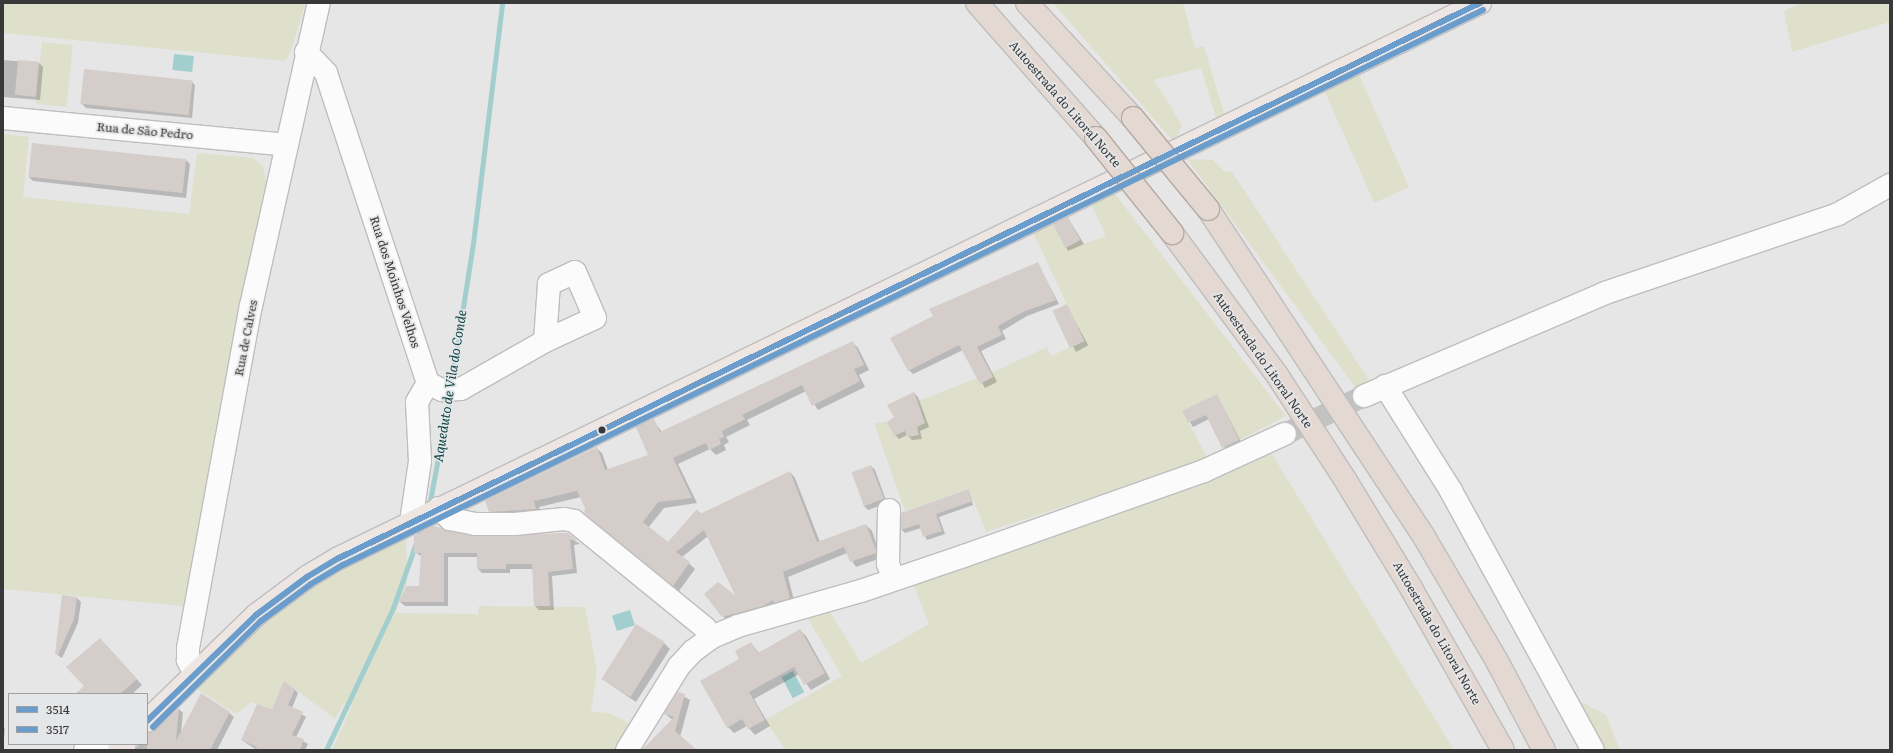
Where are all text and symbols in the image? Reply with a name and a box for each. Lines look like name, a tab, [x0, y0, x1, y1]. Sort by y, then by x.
street label: Autoestrada do Litoral Norte	[1006, 38, 1124, 170]
street label: Rua de São Pedro	[96, 120, 194, 142]
street label: Rua dos Moinhos Velhos	[367, 214, 423, 350]
street label: Autoestrada do Litoral Norte	[1210, 289, 1316, 431]
street label: Rua de Calves	[232, 299, 260, 377]
water label: Aqueduto de Vila do Conde	[430, 309, 470, 463]
unlabelled marker	[597, 425, 607, 435]
street label: Autoestrada do Litoral Norte	[1390, 559, 1484, 707]
legend	[8, 693, 148, 745]
text: 3514	[46, 700, 70, 718]
text: 3517	[46, 720, 69, 738]

